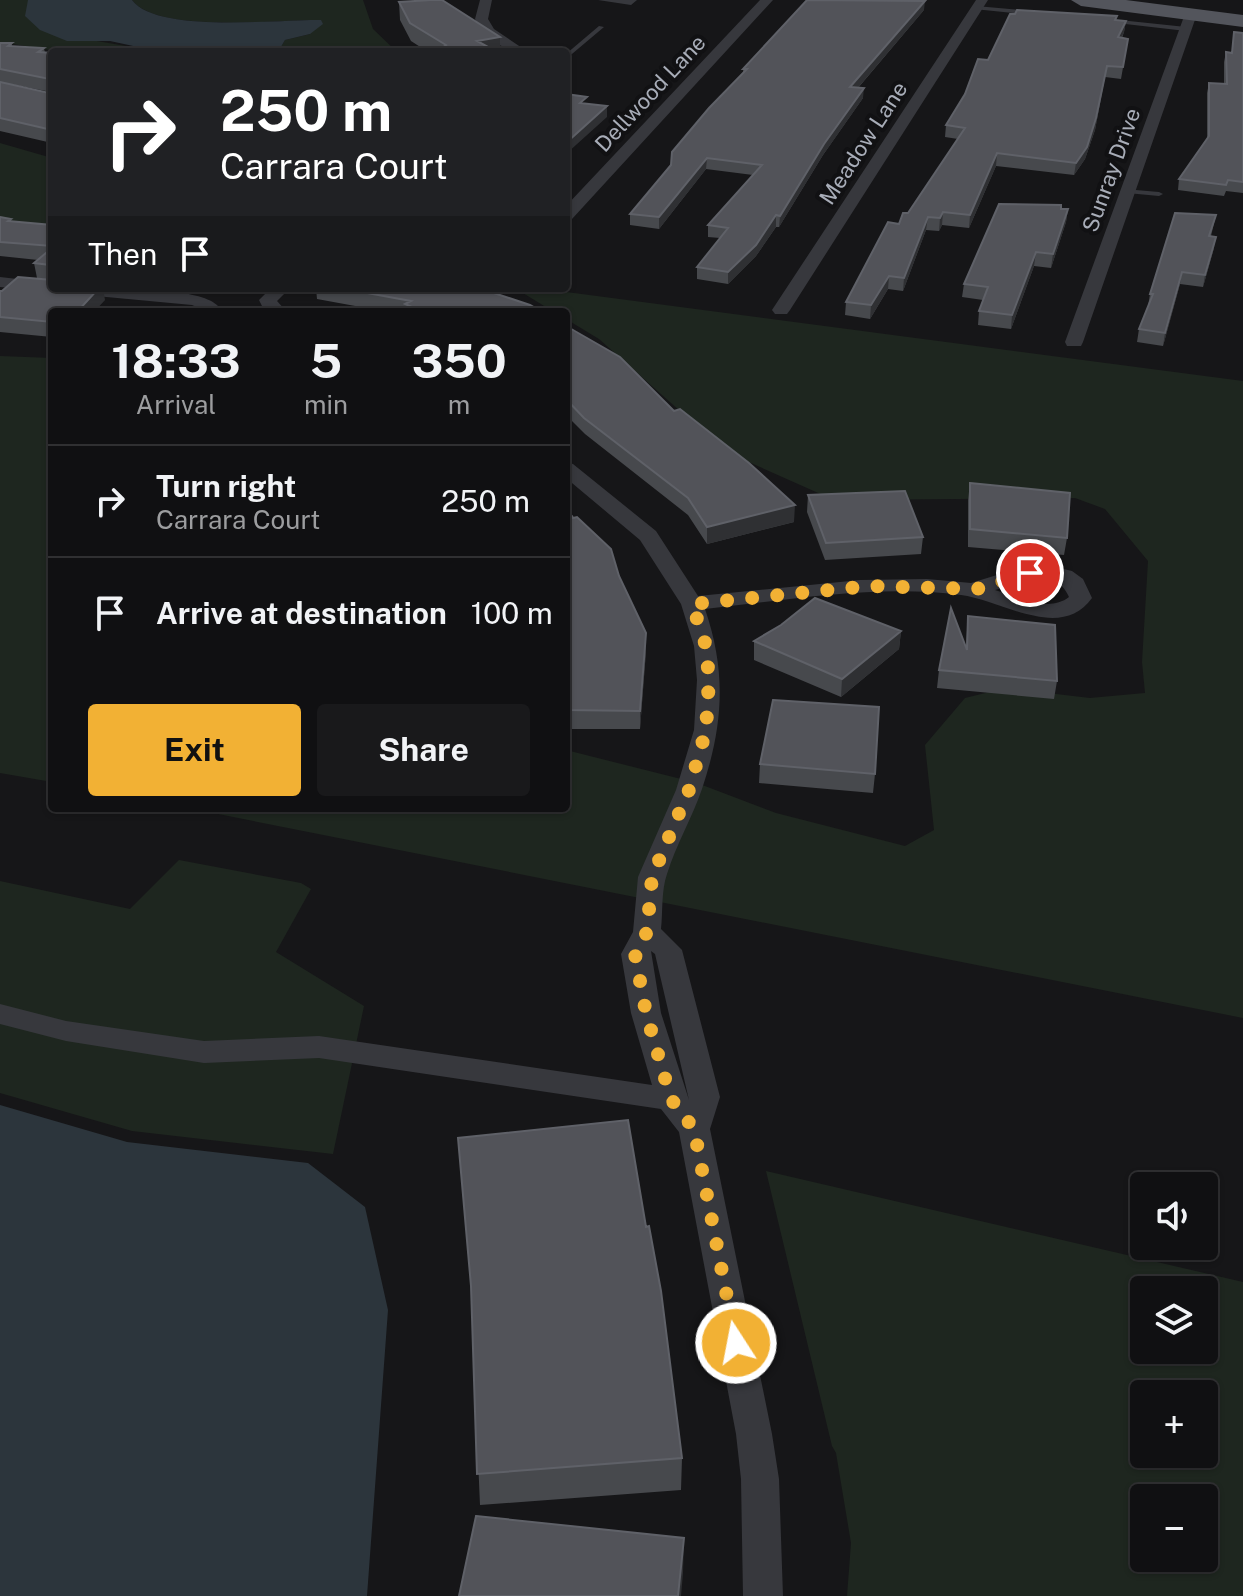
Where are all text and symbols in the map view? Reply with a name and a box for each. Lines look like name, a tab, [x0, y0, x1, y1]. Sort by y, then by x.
street label: Dellwood Lane	[589, 29, 711, 157]
street label: Meadow Lane	[814, 77, 912, 209]
text: 250 m	[220, 78, 392, 144]
icon: right	[88, 80, 192, 184]
street label: Sunray Drive	[1077, 104, 1145, 236]
text: Carrara Court	[220, 145, 448, 187]
icon: arrive	[173, 232, 217, 276]
text: Then	[88, 236, 157, 272]
text: 18:33	[111, 332, 241, 389]
text: 5	[310, 332, 342, 389]
text: 350	[411, 332, 507, 389]
text: Arrival	[136, 389, 216, 420]
text: min	[304, 389, 348, 420]
text: m	[448, 389, 470, 420]
text: Turn right	[156, 468, 296, 504]
icon: right	[88, 479, 132, 523]
text: 250 m	[441, 483, 530, 519]
text: Carrara Court	[156, 504, 320, 535]
pin	[996, 539, 1064, 607]
icon: arrive	[1008, 551, 1052, 595]
icon: arrive	[88, 591, 132, 635]
text: Arrive at destination	[156, 595, 447, 631]
text: 100 m	[471, 595, 553, 631]
button: Exit	[88, 704, 301, 796]
button: Share	[317, 704, 530, 796]
map controls	[1130, 1172, 1218, 1572]
button: sound	[1130, 1172, 1218, 1260]
button: layers	[1130, 1276, 1218, 1364]
position arrow	[694, 1301, 778, 1385]
button: +	[1130, 1380, 1218, 1468]
button: −	[1130, 1484, 1218, 1572]

